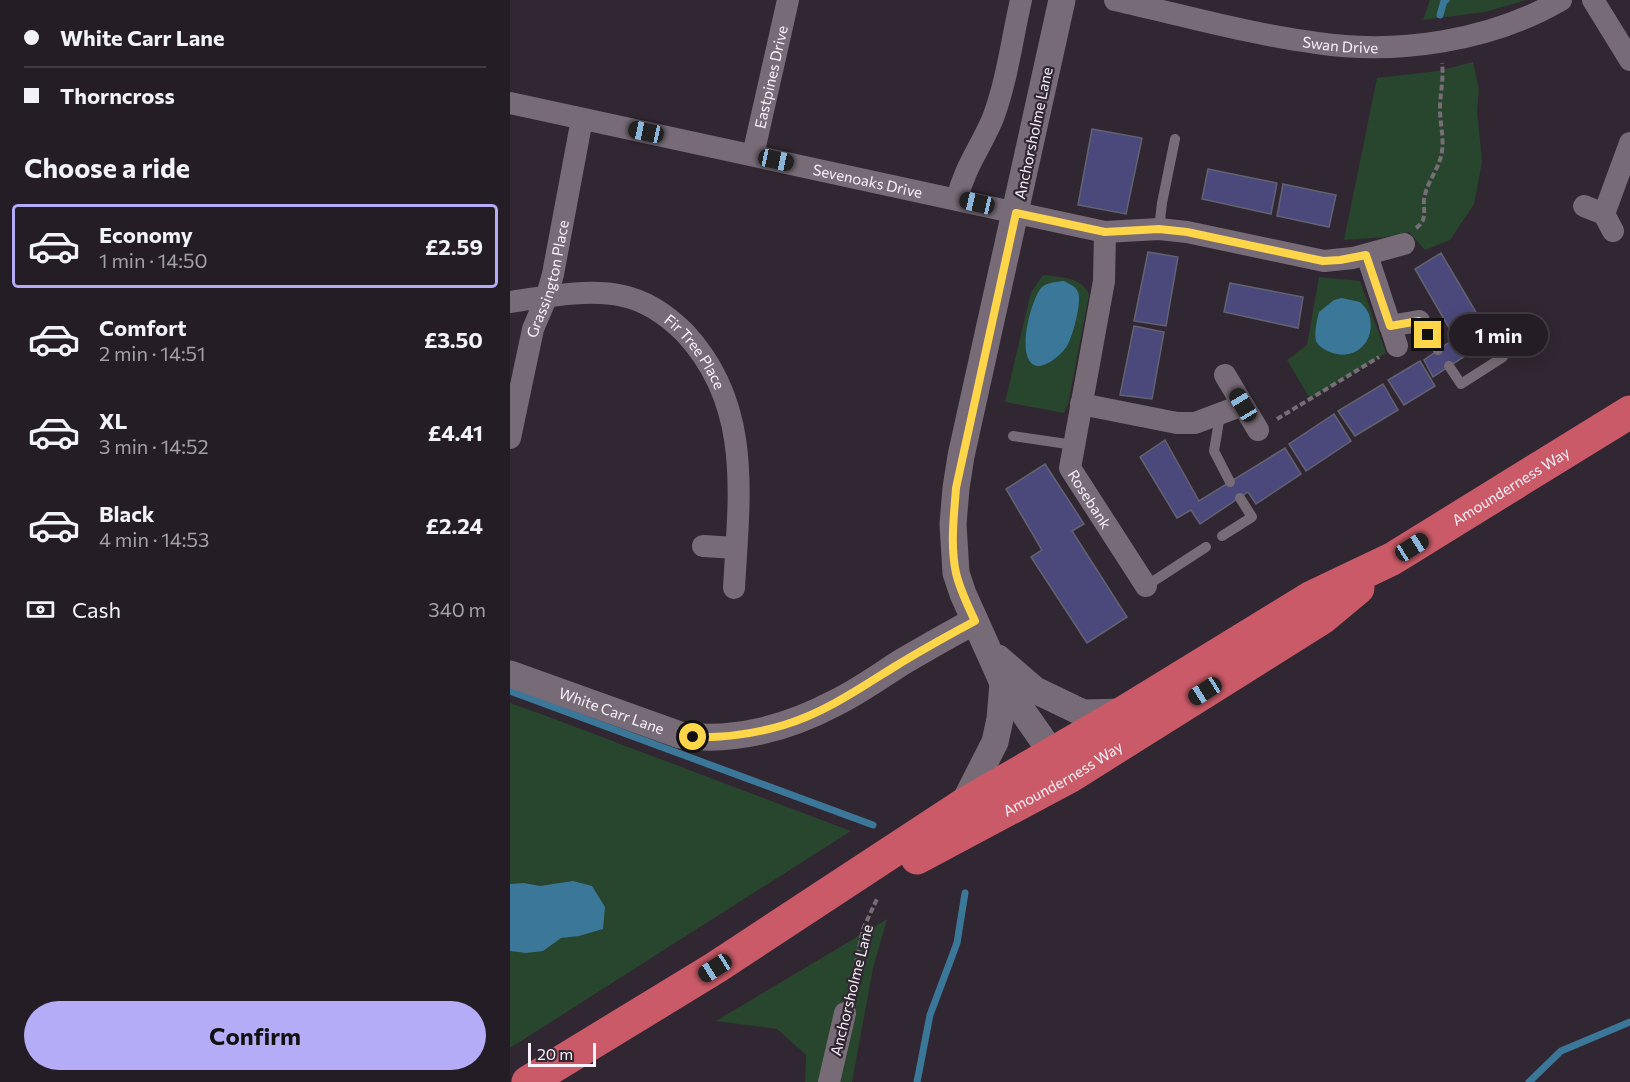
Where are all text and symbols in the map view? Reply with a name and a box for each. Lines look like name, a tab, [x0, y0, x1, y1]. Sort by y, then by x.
text: White Carr Lane	[60, 24, 225, 51]
street label: Eastpines Drive	[750, 24, 791, 130]
street label: Swan Drive	[1301, 32, 1378, 56]
street label: Anchorsholme Lane	[1010, 65, 1056, 201]
text: Thorncross	[60, 82, 175, 109]
car	[627, 119, 665, 145]
car	[757, 147, 795, 173]
text: Choose a ride	[24, 151, 190, 184]
street label: Sevenoaks Drive	[811, 160, 924, 201]
car	[957, 190, 997, 216]
street label: Grassington Place	[522, 218, 572, 339]
icon: car	[27, 219, 81, 273]
text: Economy	[99, 221, 193, 248]
text: £2.59	[425, 233, 483, 260]
text: 1 min · 14:50	[99, 248, 208, 272]
street label: Fir Tree Place	[661, 310, 729, 392]
icon: car	[27, 312, 81, 366]
text: Comfort	[99, 314, 187, 341]
callout: 1 min	[1449, 314, 1548, 356]
route end	[1414, 321, 1441, 348]
text: 1 min	[1475, 323, 1522, 347]
text: £3.50	[424, 326, 483, 353]
text: 2 min · 14:51	[99, 341, 206, 365]
car	[1226, 385, 1260, 425]
icon: car	[27, 405, 81, 459]
text: XL	[99, 407, 127, 434]
text: £4.41	[428, 419, 483, 446]
text: 3 min · 14:52	[99, 434, 209, 458]
street label: Amounderness Way	[1448, 443, 1573, 529]
street label: Rosebank	[1064, 466, 1116, 532]
icon: car	[27, 498, 81, 552]
text: Black	[99, 500, 154, 527]
text: £2.24	[426, 512, 483, 539]
text: 4 min · 14:53	[99, 527, 209, 551]
car	[1392, 530, 1432, 564]
icon: cash	[24, 593, 57, 626]
text: Cash	[72, 596, 121, 623]
text: 340 m	[428, 597, 486, 621]
car	[1185, 674, 1225, 708]
street label: White Carr Lane	[557, 683, 667, 738]
route start	[679, 723, 706, 750]
street label: Amounderness Way	[1000, 737, 1126, 820]
street label: Anchorsholme Lane	[826, 922, 876, 1058]
car	[695, 951, 735, 985]
button: Confirm	[24, 1001, 486, 1070]
scale bar	[528, 1040, 596, 1068]
text: 20 m	[537, 1044, 573, 1063]

